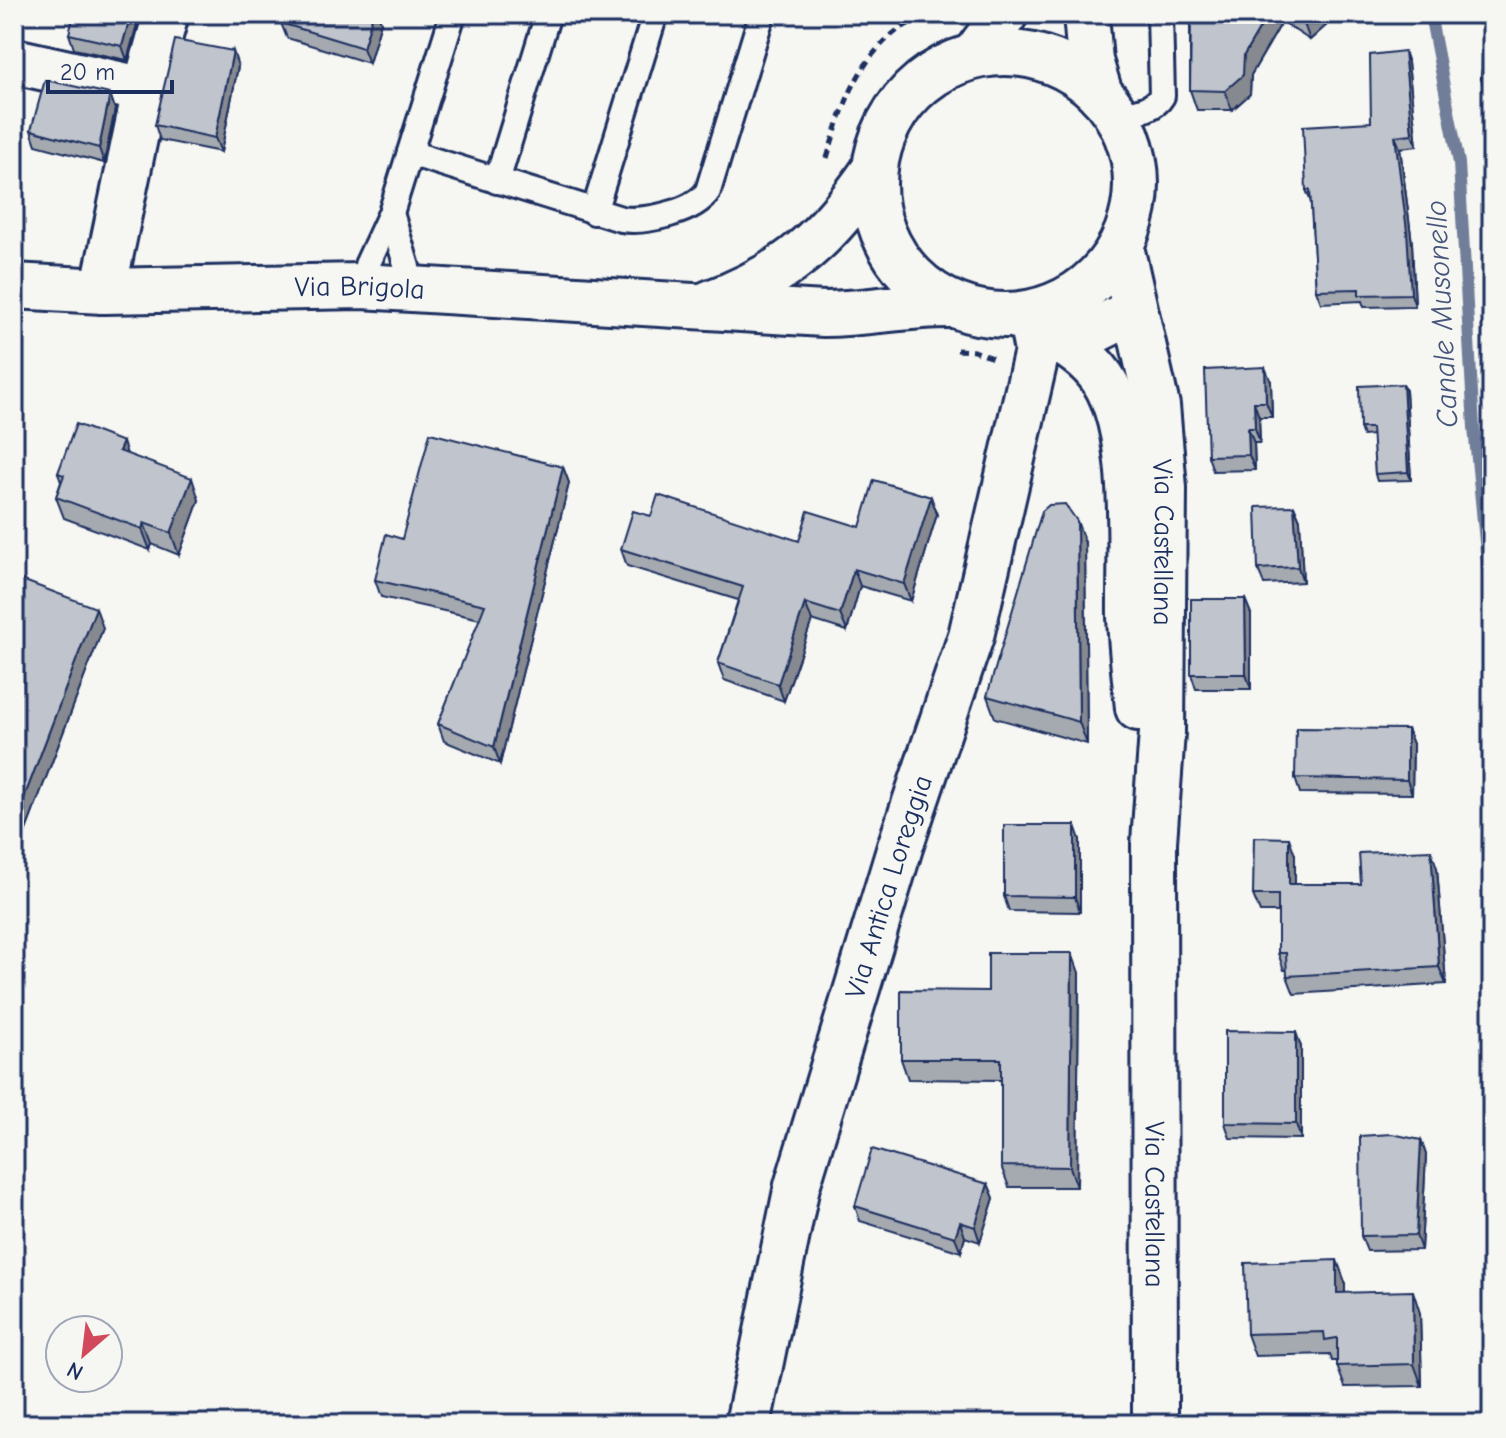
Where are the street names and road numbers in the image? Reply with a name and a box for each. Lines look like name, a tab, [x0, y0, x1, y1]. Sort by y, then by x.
street label: Via Brigola	[294, 270, 426, 306]
street label: Via Castellana	[1146, 458, 1180, 626]
street label: Via Antica Loreggia	[839, 771, 939, 1002]
street label: Via Castellana	[1138, 1121, 1171, 1288]

